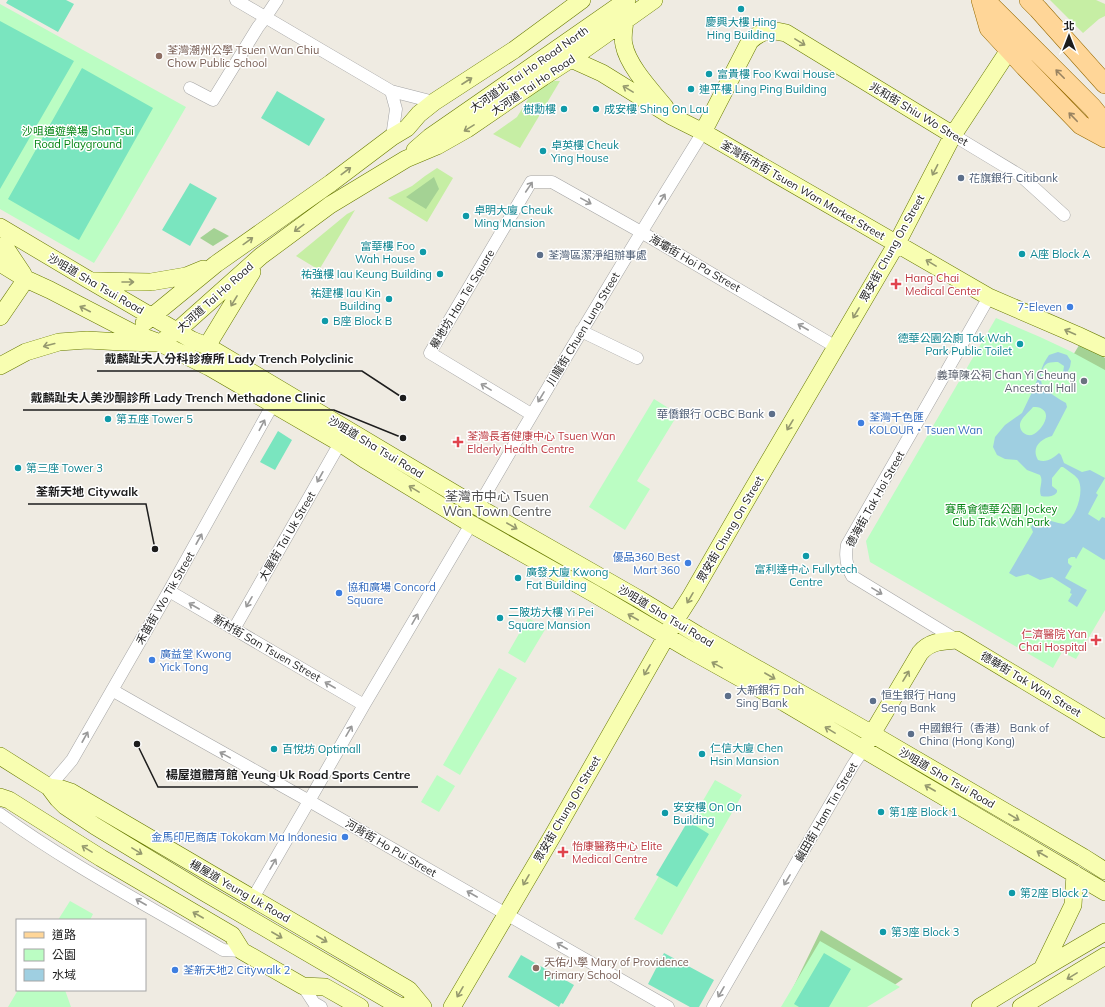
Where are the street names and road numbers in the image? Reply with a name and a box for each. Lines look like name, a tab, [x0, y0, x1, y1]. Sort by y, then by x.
street label: 大河道北 Tai Ho Road North	[467, 23, 591, 115]
street label: 大河道 Tai Ho Road	[488, 52, 578, 118]
street label: 兆和街 Shiu Wo Street	[867, 79, 971, 149]
street label: 荃灣街市街 Tsuen Wan Market Street	[719, 137, 888, 243]
street label: 眾安街 Chung On Street	[857, 192, 927, 304]
street label: 海壩街 Hoi Pa Street	[647, 231, 743, 295]
street label: 鱟地坊 Hau Tei Square	[427, 247, 497, 351]
street label: 沙咀道 Sha Tsui Road	[45, 251, 147, 317]
street label: 大河道 Tai Ho Road	[174, 259, 256, 335]
street label: 川龍街 Chuen Lung Street	[543, 270, 623, 388]
street label: 沙咀道 Sha Tsui Road	[326, 413, 426, 481]
street label: 德海街 Tak Hoi Street	[843, 449, 907, 549]
street label: 眾安街 Chung On Street	[694, 473, 766, 585]
street label: 大屋街 Tai Uk Street	[256, 489, 318, 583]
street label: 禾笛街 Wo Tik Street	[133, 549, 197, 647]
street label: 沙咀道 Sha Tsui Road	[616, 582, 716, 650]
street label: 新村街 San Tsuen Street	[211, 611, 323, 685]
street label: 德華街 Tak Wah Street	[978, 648, 1084, 720]
street label: 沙咀道 Sha Tsui Road	[896, 745, 998, 811]
street label: 眾安街 Chung On Street	[531, 753, 603, 865]
street label: 鹹田街 Ham Tin Street	[792, 760, 860, 864]
street label: 河背街 Ho Pui Street	[343, 816, 439, 880]
street label: 楊屋道 Yeung Uk Road	[187, 857, 293, 925]

